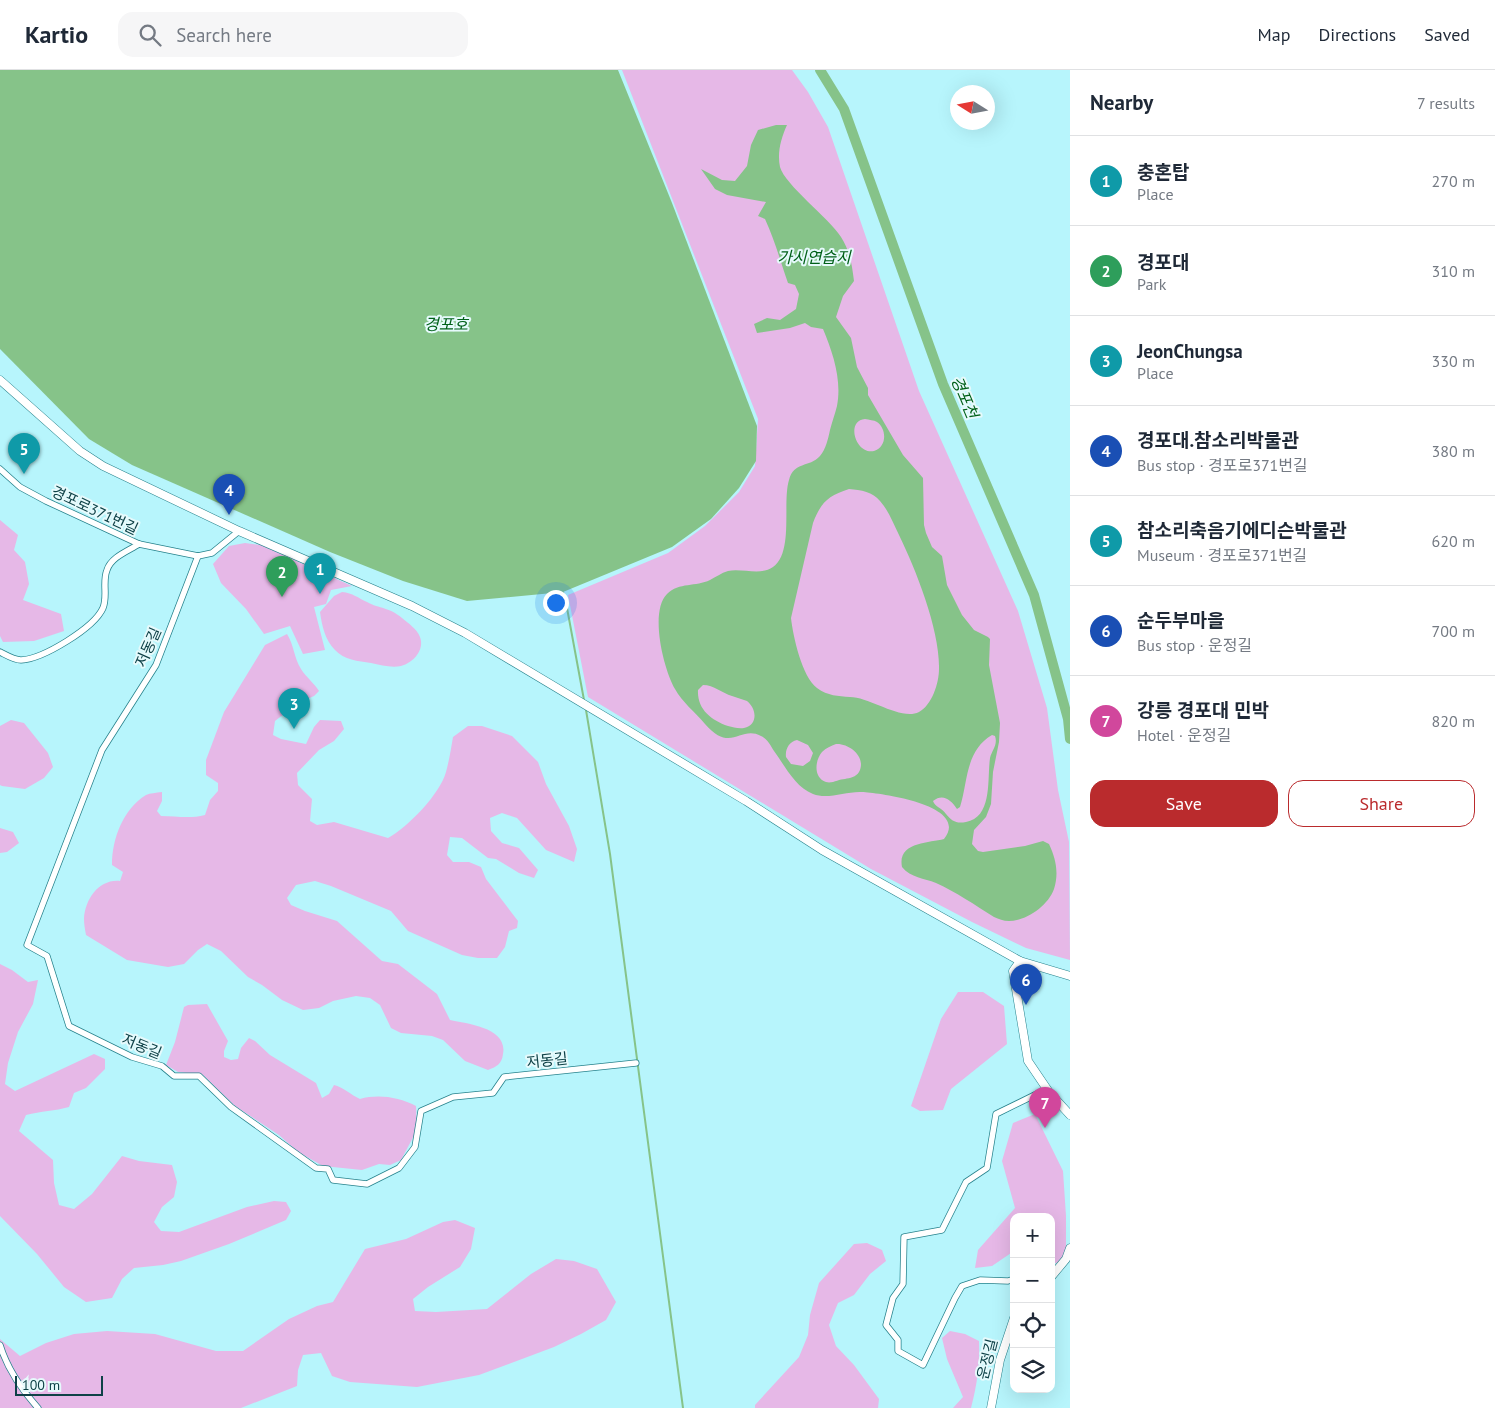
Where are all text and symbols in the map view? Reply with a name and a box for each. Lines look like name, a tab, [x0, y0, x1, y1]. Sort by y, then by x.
search box	[118, 12, 468, 57]
text: Kartio	[25, 19, 88, 50]
icon: search	[136, 21, 164, 49]
text: Search here	[176, 23, 272, 47]
text: Map	[1258, 23, 1290, 46]
text: Directions	[1318, 23, 1396, 46]
text: Saved	[1424, 23, 1470, 46]
north arrow	[950, 85, 995, 130]
text: Nearby	[1090, 89, 1153, 116]
text: 7 results	[1417, 93, 1475, 113]
text: 충혼탑	[1137, 160, 1189, 184]
text: 1	[1101, 171, 1111, 191]
text: 270 m	[1432, 171, 1475, 191]
text: Place	[1137, 184, 1174, 204]
water label: 가시연습지	[777, 247, 852, 267]
text: 경포대	[1137, 250, 1189, 274]
text: 2	[1101, 261, 1111, 281]
text: 310 m	[1432, 261, 1475, 281]
text: Park	[1137, 274, 1166, 294]
water label: 경포호	[424, 314, 469, 334]
text: JeonChungsa	[1137, 339, 1243, 363]
text: 3	[1101, 351, 1111, 371]
text: 330 m	[1432, 351, 1475, 371]
text: Place	[1137, 363, 1174, 383]
water label: 경포천	[947, 373, 984, 423]
text: 경포대.참소리박물관	[1137, 428, 1299, 452]
pin: 5	[8, 433, 40, 474]
text: 4	[1101, 441, 1111, 461]
text: 380 m	[1432, 441, 1475, 461]
text: Bus stop · 경포로371번길	[1137, 455, 1308, 475]
pin: 4	[213, 474, 245, 515]
street label: 경포로371번길	[49, 482, 141, 538]
text: 참소리축음기에디슨박물관	[1137, 518, 1347, 542]
text: 5	[1101, 531, 1111, 551]
text: 620 m	[1432, 531, 1475, 551]
text: Museum · 경포로371번길	[1137, 545, 1307, 565]
pin: 1	[304, 553, 336, 594]
pin: 2	[266, 556, 298, 597]
your location	[543, 590, 569, 616]
text: 순두부마을	[1137, 608, 1224, 632]
text: 6	[1101, 621, 1111, 641]
text: 700 m	[1432, 621, 1475, 641]
street label: 저동길	[131, 624, 165, 670]
text: Bus stop · 운정길	[1137, 635, 1252, 655]
pin: 3	[278, 688, 310, 729]
text: 강릉 경포대 민박	[1137, 698, 1269, 722]
text: 7	[1101, 711, 1111, 731]
text: 820 m	[1432, 711, 1475, 731]
text: Hotel · 운정길	[1137, 725, 1231, 745]
button: Save	[1090, 780, 1278, 827]
button: Share	[1288, 780, 1475, 827]
pin: 6	[1010, 964, 1042, 1005]
street label: 저동길	[119, 1029, 165, 1063]
street label: 저동길	[525, 1048, 569, 1072]
pin: 7	[1029, 1087, 1061, 1128]
map controls	[1010, 1213, 1055, 1393]
button: +	[1010, 1213, 1055, 1258]
button: −	[1010, 1258, 1055, 1303]
button: locate	[1010, 1303, 1055, 1348]
street label: 운정길	[973, 1337, 1001, 1381]
button: layers	[1010, 1348, 1055, 1393]
scale bar	[15, 1373, 102, 1396]
text: 100 m	[22, 1376, 60, 1394]

